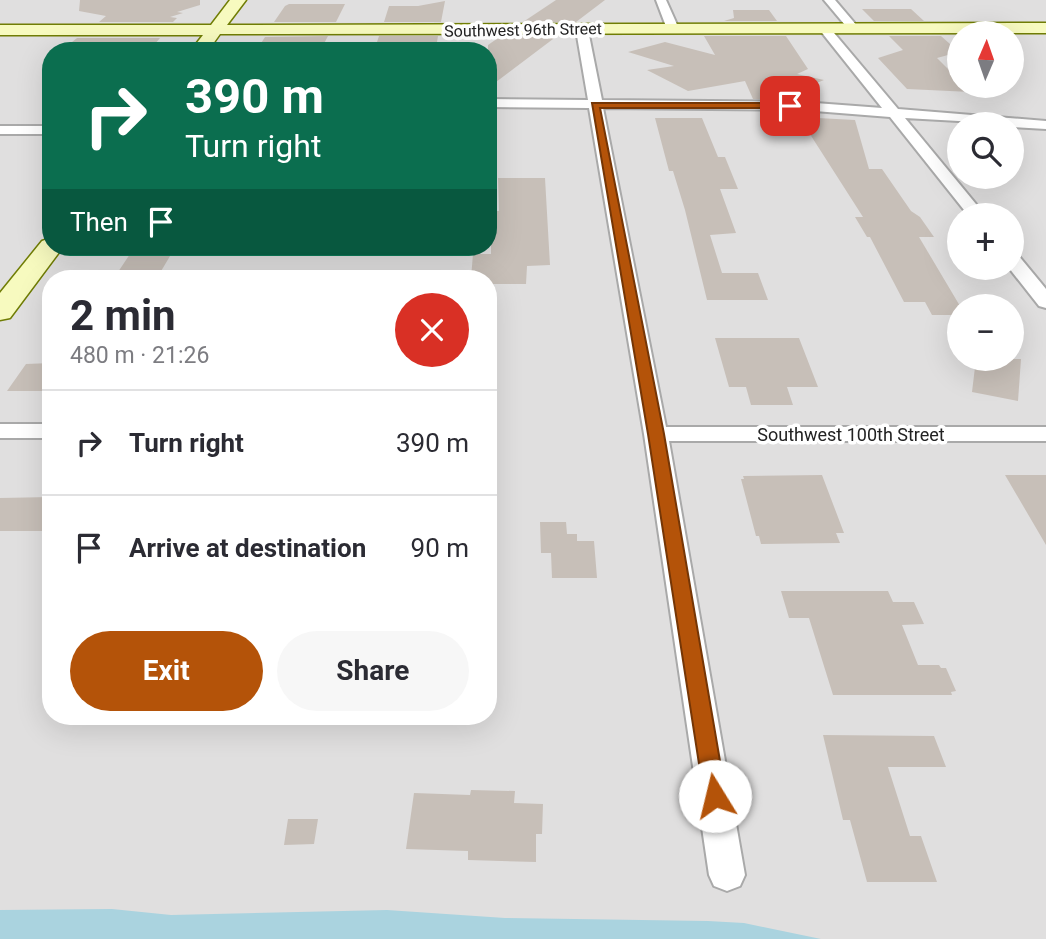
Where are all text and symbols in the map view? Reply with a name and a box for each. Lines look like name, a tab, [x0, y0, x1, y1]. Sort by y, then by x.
street label: Southwest 96th Street	[444, 19, 602, 41]
north arrow	[947, 21, 1024, 98]
map controls	[947, 21, 1024, 371]
text: 390 m	[185, 68, 324, 125]
icon: right	[70, 70, 161, 161]
pin	[760, 76, 820, 136]
icon: arrive	[771, 87, 809, 125]
button: search	[947, 112, 1024, 189]
text: Turn right	[185, 127, 321, 165]
icon: arrive	[142, 203, 180, 241]
button: +	[947, 203, 1024, 280]
text: Then	[70, 207, 128, 237]
text: 2 min	[70, 291, 176, 340]
button: close	[395, 293, 469, 367]
button: −	[947, 294, 1024, 371]
text: 480 m · 21:26	[70, 342, 209, 369]
icon: right	[70, 424, 108, 462]
street label: Southwest 100th Street	[757, 424, 945, 445]
text: Turn right	[129, 428, 244, 458]
text: 390 m	[396, 428, 469, 458]
icon: arrive	[70, 529, 108, 567]
text: Arrive at destination	[129, 533, 366, 563]
text: 90 m	[411, 533, 469, 563]
button: Exit	[70, 631, 263, 711]
button: Share	[277, 631, 469, 711]
position arrow	[678, 759, 752, 833]

